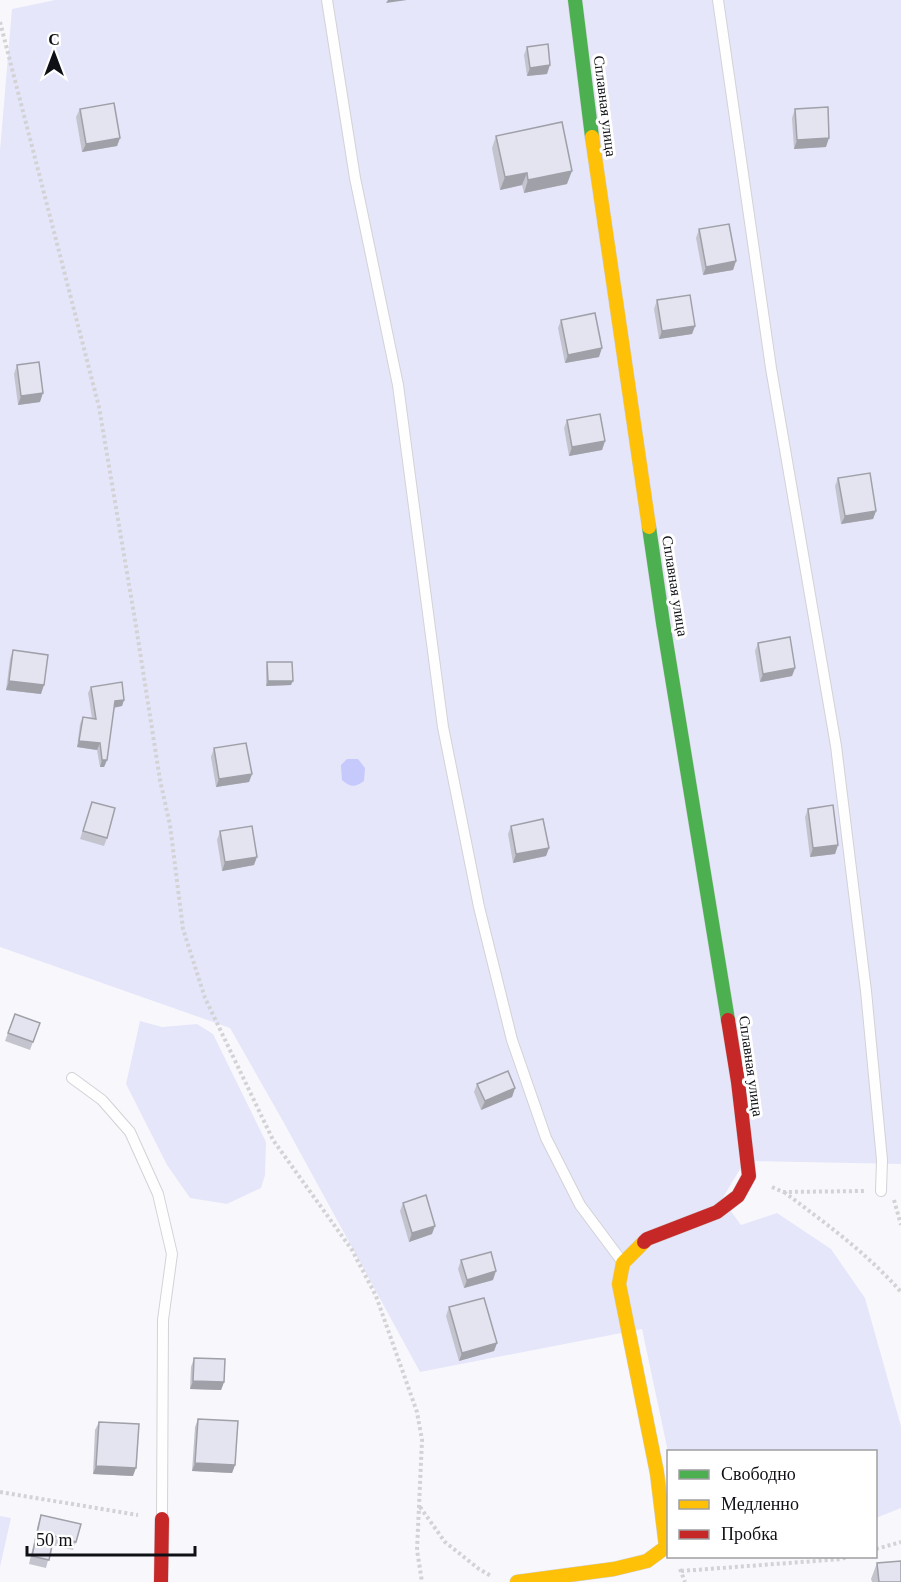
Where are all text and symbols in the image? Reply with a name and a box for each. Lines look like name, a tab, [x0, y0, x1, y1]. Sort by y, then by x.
north arrow	[24, 24, 84, 84]
text: С	[48, 31, 60, 48]
street label: Сплавная улица	[591, 55, 619, 158]
street label: Сплавная улица	[659, 535, 691, 638]
street label: Сплавная улица	[736, 1015, 766, 1118]
legend	[667, 1450, 877, 1558]
text: Свободно	[721, 1464, 796, 1484]
text: Медленно	[721, 1494, 799, 1514]
scale bar	[27, 1519, 195, 1557]
text: Пробка	[721, 1524, 778, 1544]
text: 50 m	[36, 1530, 73, 1550]

